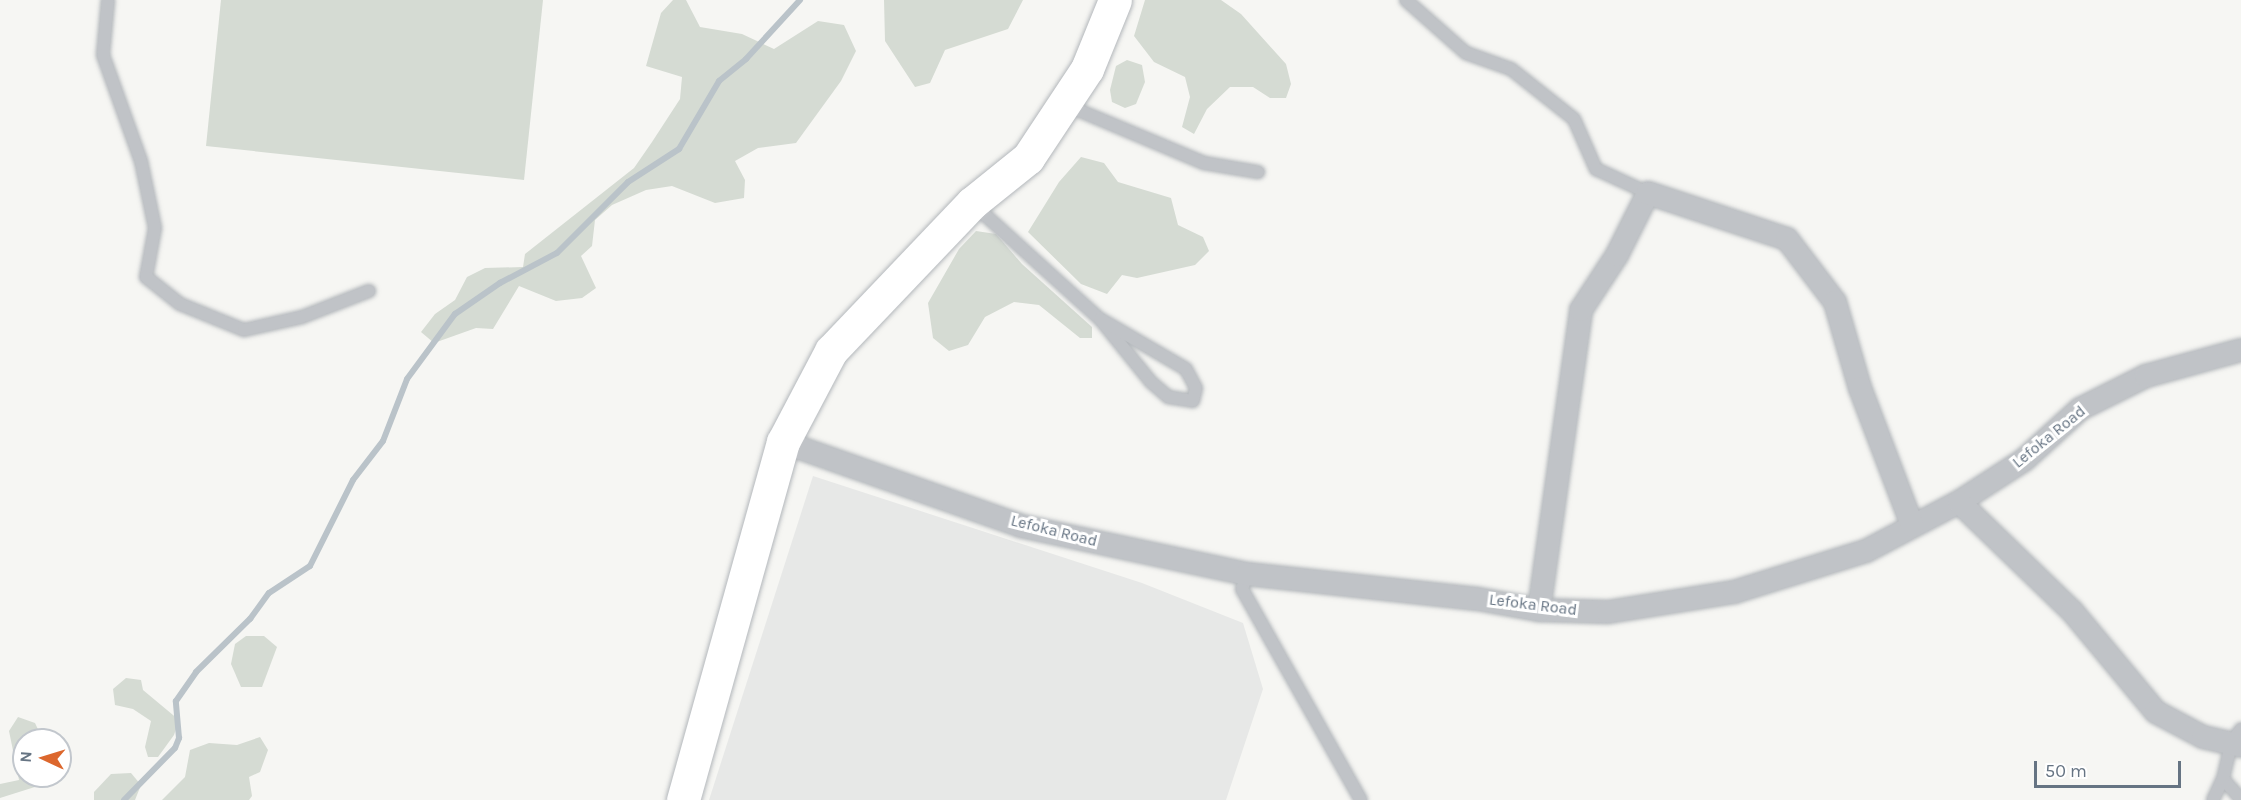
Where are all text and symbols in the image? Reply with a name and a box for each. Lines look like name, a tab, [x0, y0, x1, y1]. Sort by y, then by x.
street label: Lefoka Road	[2009, 402, 2089, 472]
street label: Lefoka Road	[1009, 511, 1099, 551]
street label: Lefoka Road	[1488, 590, 1578, 620]
north arrow	[12, 728, 72, 788]
scale bar	[2037, 749, 2184, 787]
text: N	[16, 750, 35, 763]
text: 50 m	[2045, 760, 2087, 782]

